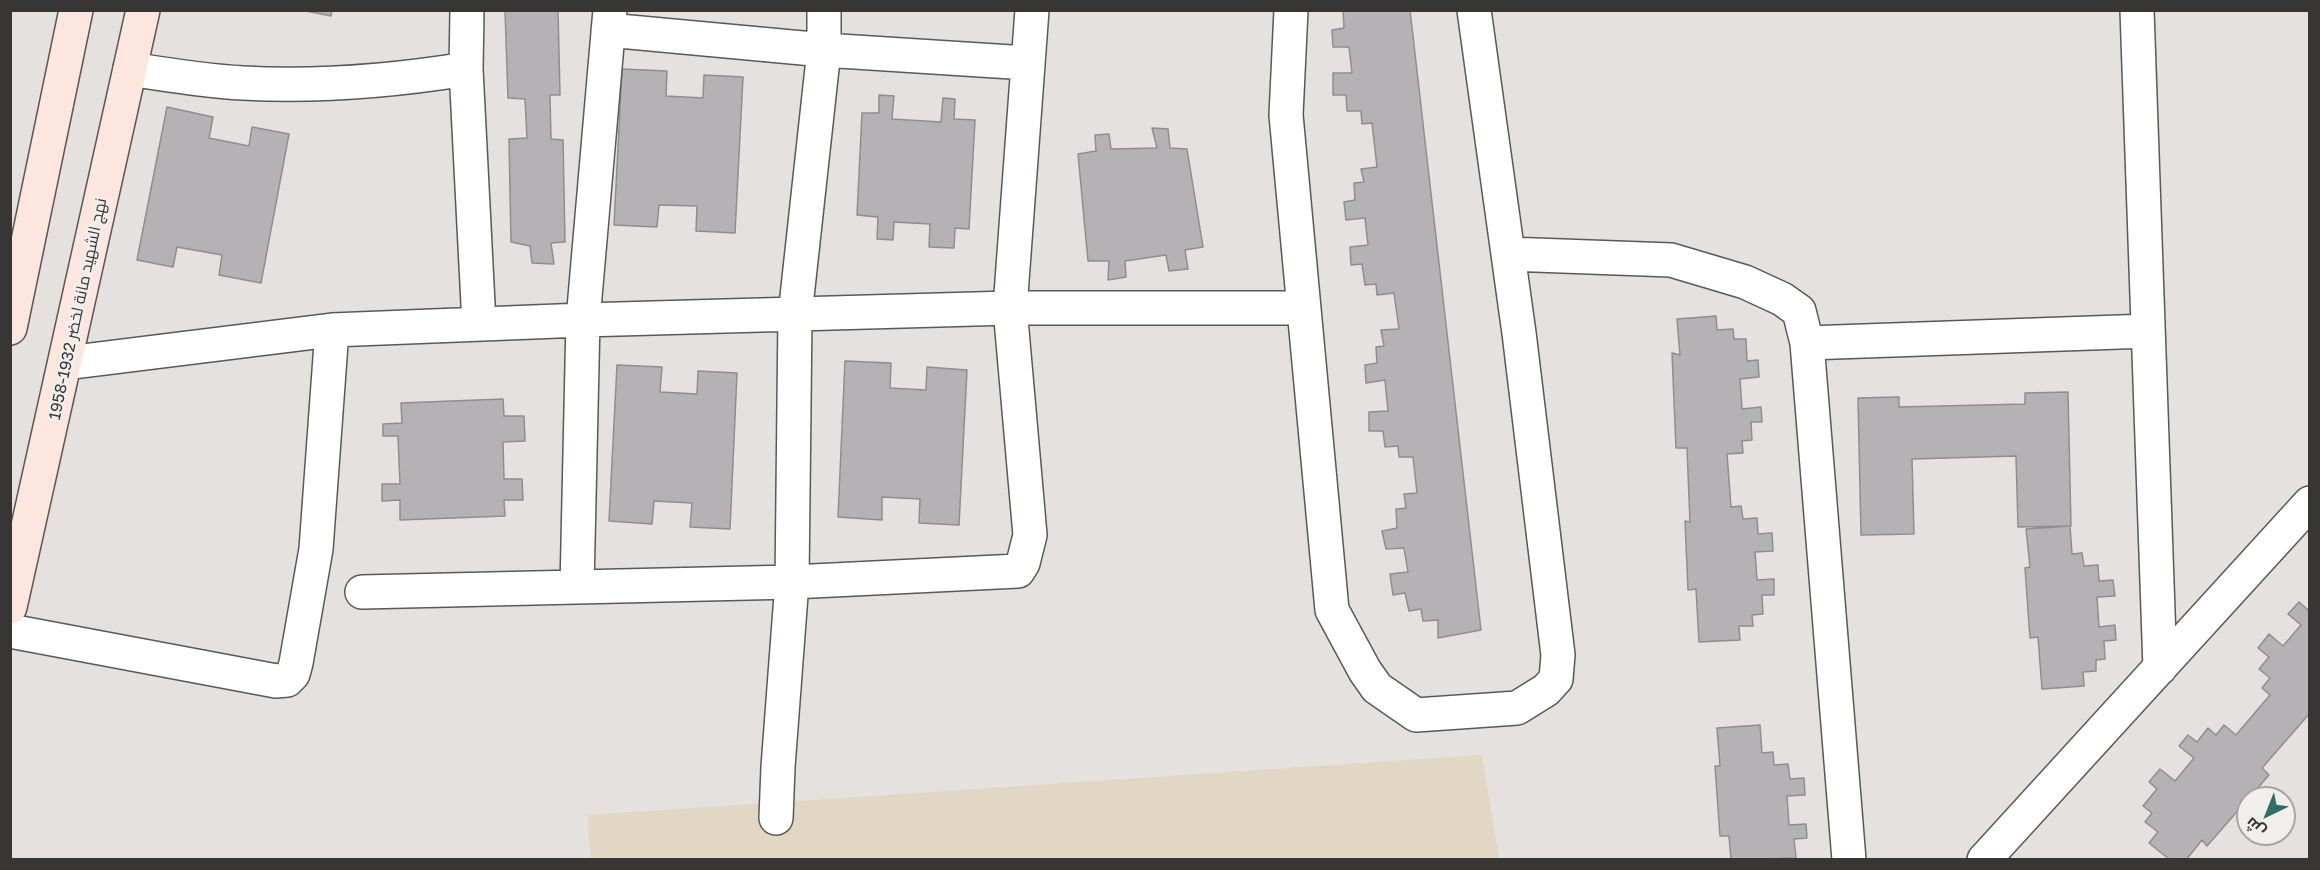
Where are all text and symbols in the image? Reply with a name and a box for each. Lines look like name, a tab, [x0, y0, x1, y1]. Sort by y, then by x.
street label: نهج الشهيد مانة لخضر 1932-1958	[45, 196, 111, 422]
north arrow	[2236, 786, 2296, 846]
text: ش	[2241, 813, 2269, 842]

